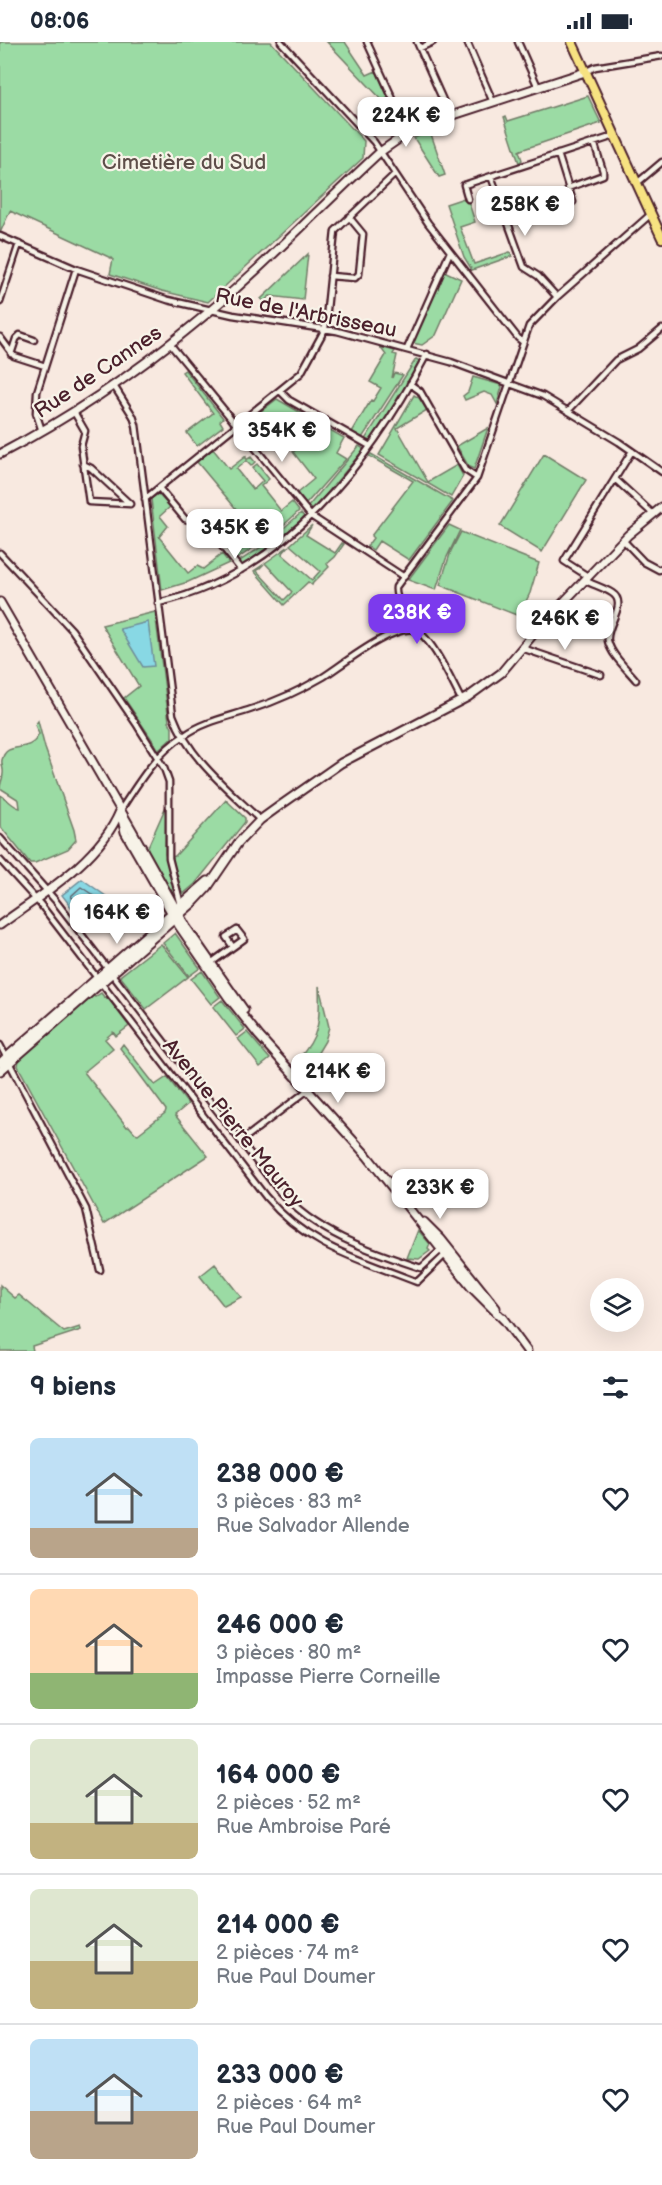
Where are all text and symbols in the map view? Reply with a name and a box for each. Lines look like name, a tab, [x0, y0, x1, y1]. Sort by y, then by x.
text: 08:06	[30, 8, 89, 35]
pin: 224K €	[357, 97, 455, 148]
text: 224K €	[371, 104, 441, 128]
park label: Cimetière du Sud	[102, 150, 266, 175]
pin: 258K €	[476, 186, 574, 237]
text: 258K €	[490, 193, 560, 217]
street label: Rue de l'Arbrisseau	[213, 283, 399, 343]
street label: Rue de Cannes	[30, 320, 166, 424]
pin: 354K €	[233, 412, 331, 463]
text: 354K €	[247, 419, 317, 443]
pin: 345K €	[186, 509, 284, 560]
text: 345K €	[200, 516, 270, 540]
pin: 238K €	[368, 594, 466, 645]
pin: 246K €	[516, 600, 614, 651]
text: 238K €	[382, 601, 452, 625]
text: 246K €	[530, 607, 600, 631]
pin: 164K €	[68, 894, 166, 945]
text: 164K €	[84, 901, 150, 925]
street label: Avenue Pierre Mauroy	[157, 1034, 309, 1213]
pin: 214K €	[289, 1053, 387, 1104]
text: 214K €	[305, 1060, 371, 1084]
pin: 233K €	[391, 1169, 489, 1220]
text: 233K €	[406, 1176, 474, 1200]
map controls	[590, 1278, 644, 1332]
button: layers	[590, 1278, 644, 1332]
icon: filters	[599, 1371, 632, 1404]
text: 9 biens	[30, 1372, 116, 1403]
text: 238 000 €	[216, 1459, 344, 1490]
icon: home	[78, 1462, 150, 1534]
icon: heart	[599, 1482, 632, 1515]
text: 3 pièces · 83 m²	[216, 1490, 362, 1514]
text: Rue Salvador Allende	[216, 1514, 410, 1538]
text: 246 000 €	[216, 1610, 344, 1641]
icon: home	[78, 1613, 150, 1685]
icon: heart	[599, 1633, 632, 1666]
text: 3 pièces · 80 m²	[216, 1641, 361, 1665]
text: Impasse Pierre Corneille	[216, 1665, 440, 1689]
text: 164 000 €	[216, 1760, 340, 1791]
icon: home	[78, 1763, 150, 1835]
icon: heart	[599, 1783, 632, 1816]
text: 2 pièces · 52 m²	[216, 1791, 361, 1815]
text: Rue Ambroise Paré	[216, 1815, 391, 1839]
text: 214 000 €	[216, 1910, 340, 1941]
icon: home	[78, 1913, 150, 1985]
icon: heart	[599, 1933, 632, 1966]
text: 2 pièces · 74 m²	[216, 1941, 359, 1965]
text: Rue Paul Doumer	[216, 1965, 375, 1989]
text: 233 000 €	[216, 2060, 344, 2091]
icon: home	[78, 2063, 150, 2135]
icon: heart	[599, 2083, 632, 2116]
text: 2 pièces · 64 m²	[216, 2091, 362, 2115]
text: Rue Paul Doumer	[216, 2115, 375, 2139]

